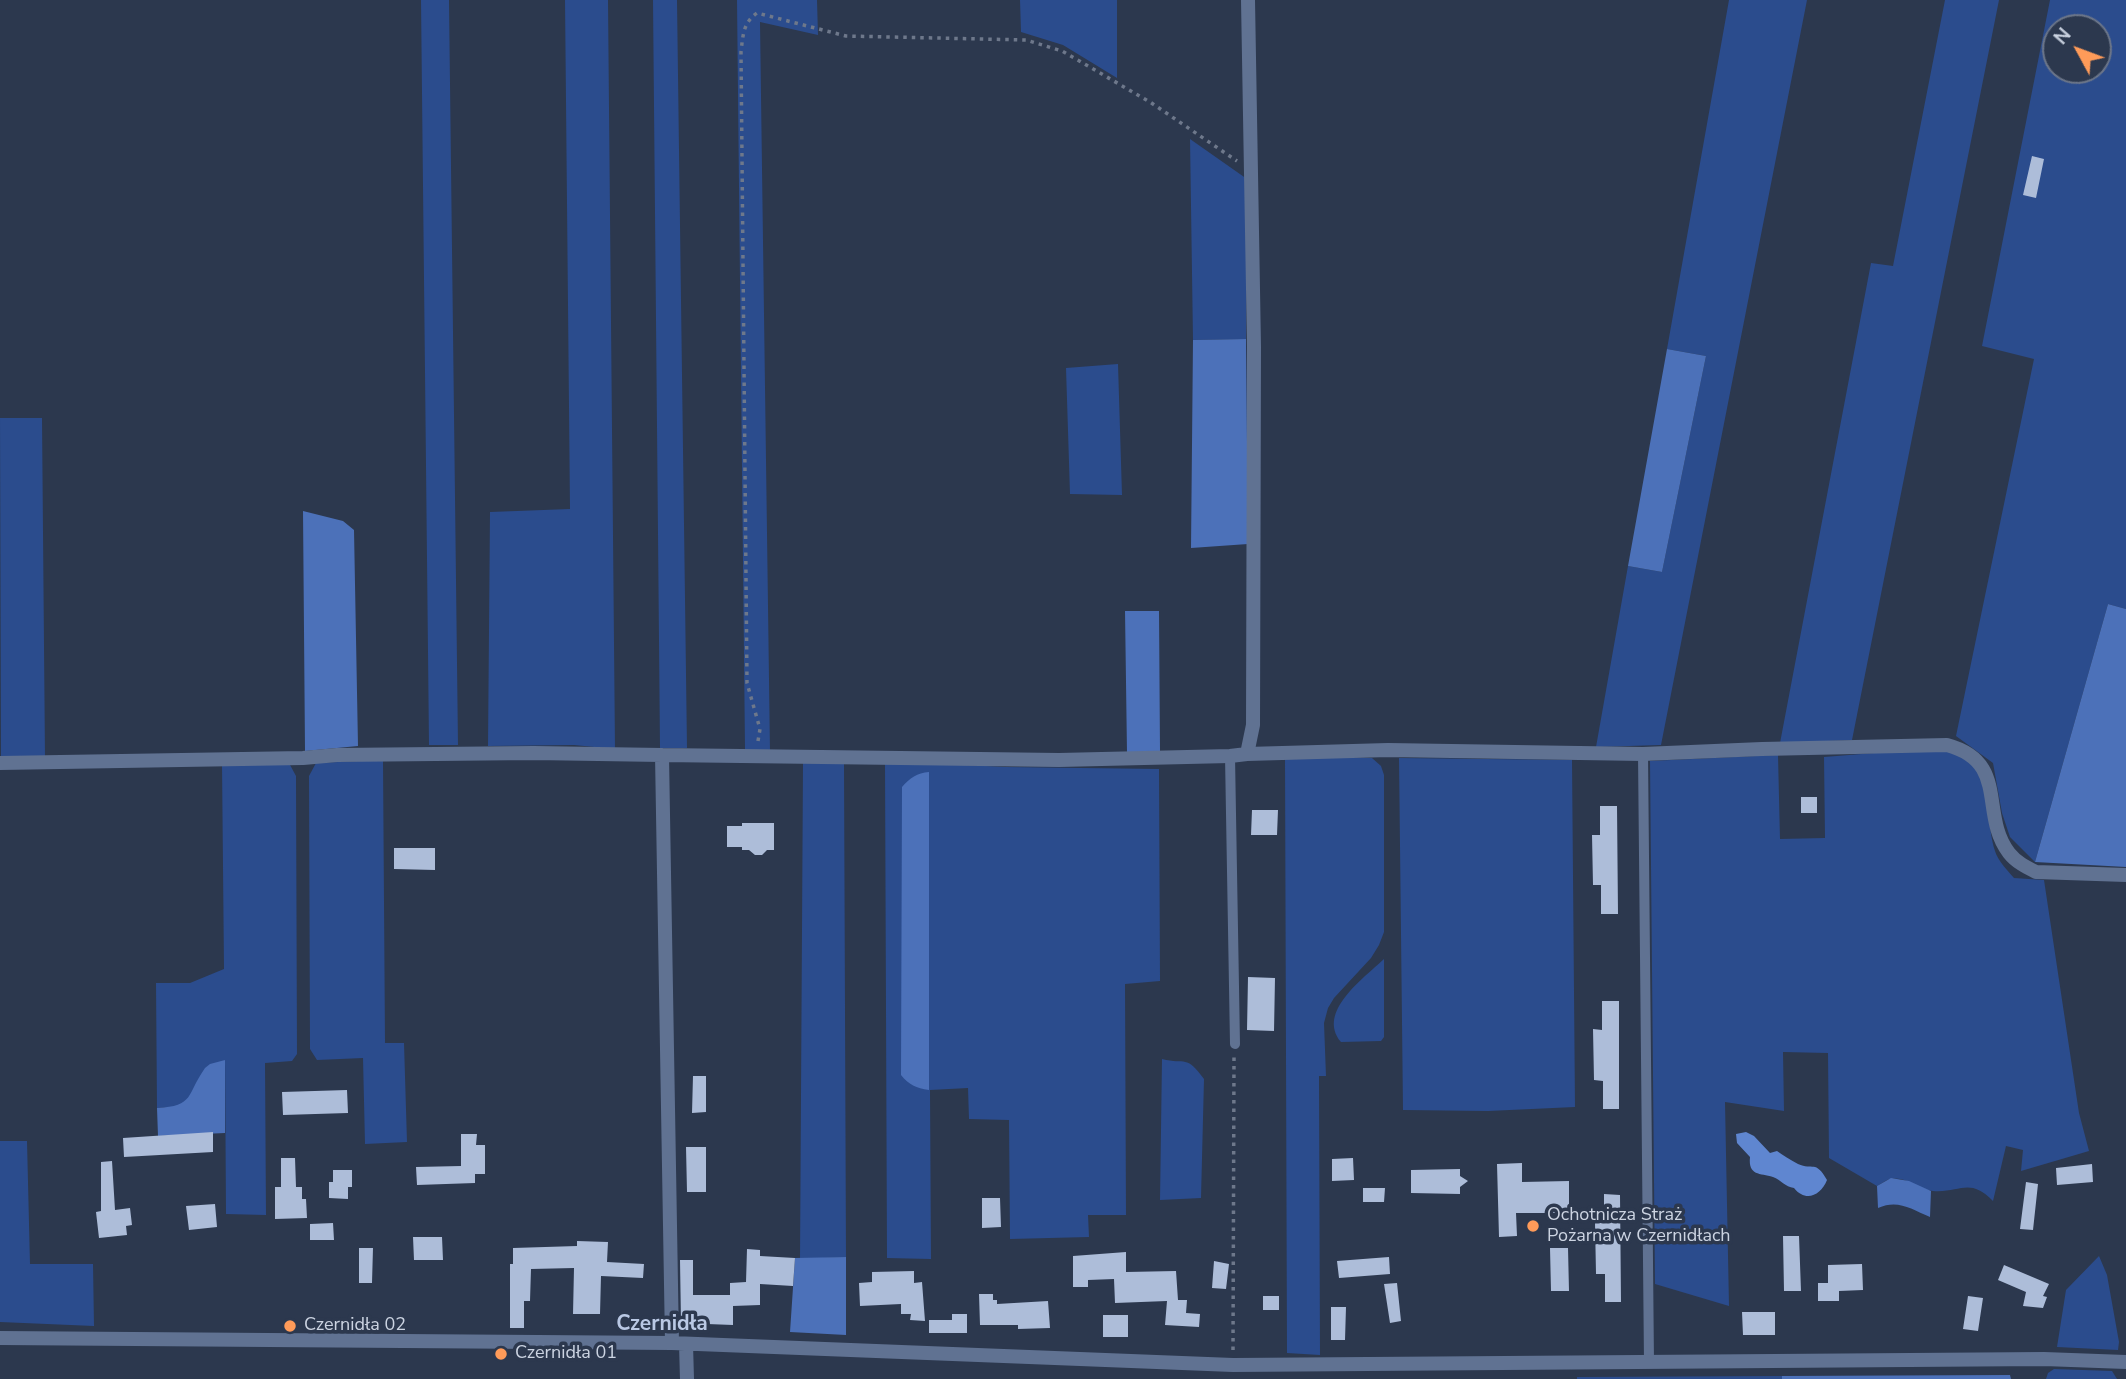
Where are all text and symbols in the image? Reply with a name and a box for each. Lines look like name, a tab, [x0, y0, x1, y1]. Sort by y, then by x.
north arrow	[2042, 14, 2112, 84]
text: N	[2048, 23, 2077, 50]
place label: Ochotnicza Straż Pożarna w Czernidłach	[1547, 1205, 1731, 1248]
marker: Ochotnicza Straż Pożarna w Czernidłach	[1525, 1218, 1541, 1234]
district label: Czernidła	[616, 1312, 708, 1338]
place label: Czernidła 02	[304, 1315, 406, 1337]
marker: Czernidła 02	[282, 1318, 298, 1334]
place label: Czernidła 01	[515, 1343, 617, 1365]
marker: Czernidła 01	[493, 1346, 509, 1362]

